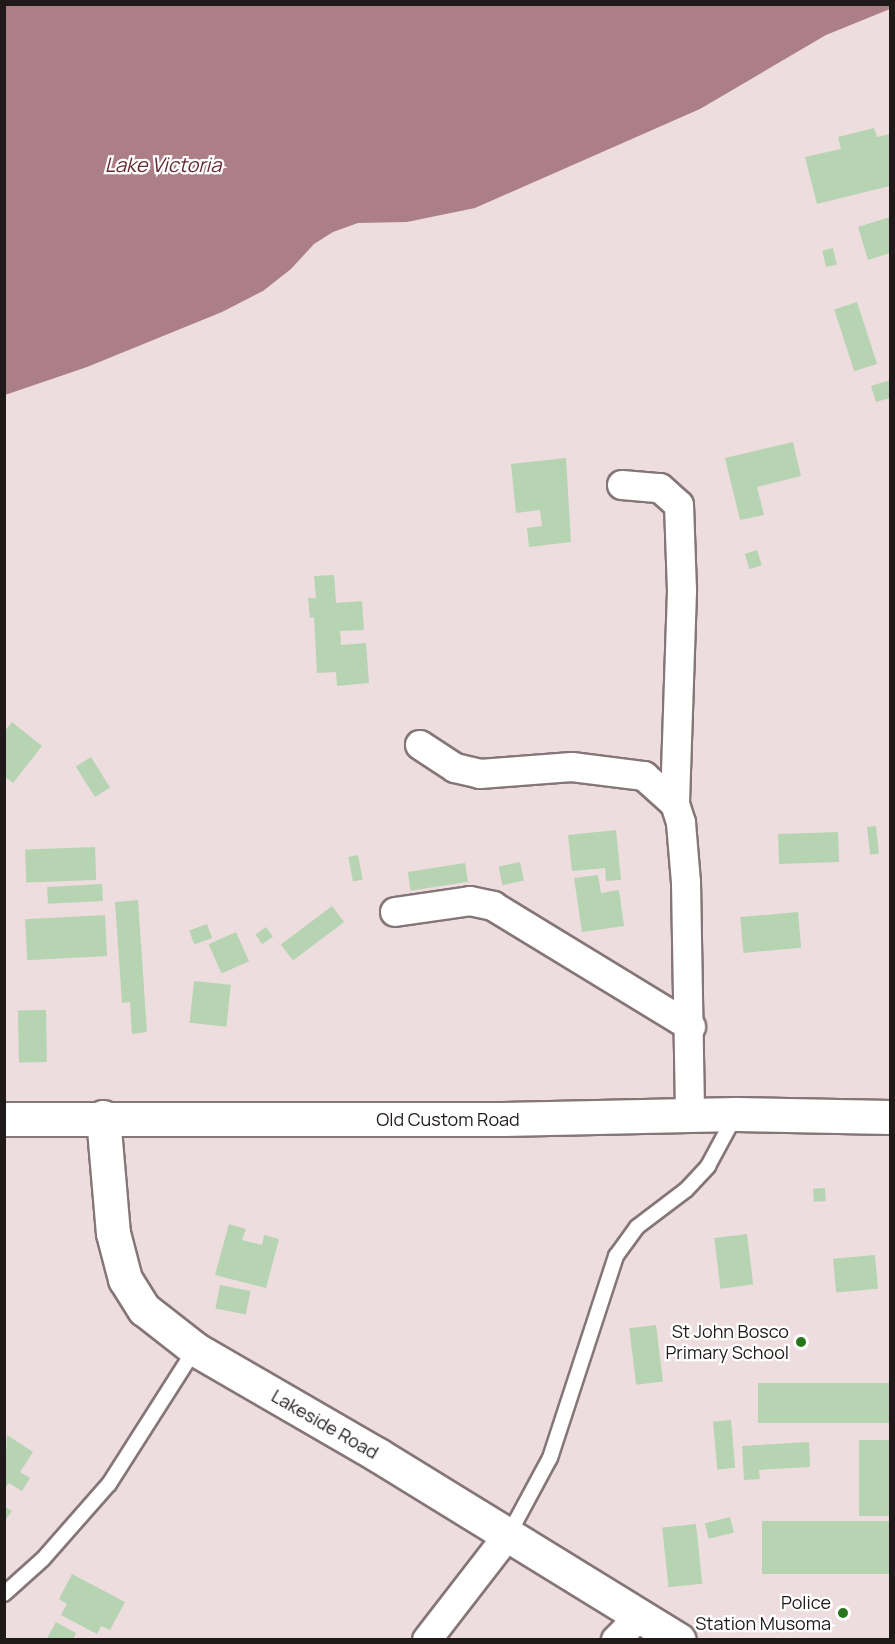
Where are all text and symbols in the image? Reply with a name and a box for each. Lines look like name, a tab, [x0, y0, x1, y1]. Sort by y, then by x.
water label: Lake Victoria	[105, 152, 221, 176]
street label: Old Custom Road	[376, 1108, 520, 1130]
place label: St John Bosco Primary School	[665, 1321, 789, 1364]
marker: St John Bosco Primary School	[794, 1335, 808, 1349]
street label: Lakeside Road	[268, 1385, 382, 1463]
place label: Police Station Musoma	[695, 1592, 831, 1634]
marker: Police Station Musoma	[836, 1606, 850, 1620]

